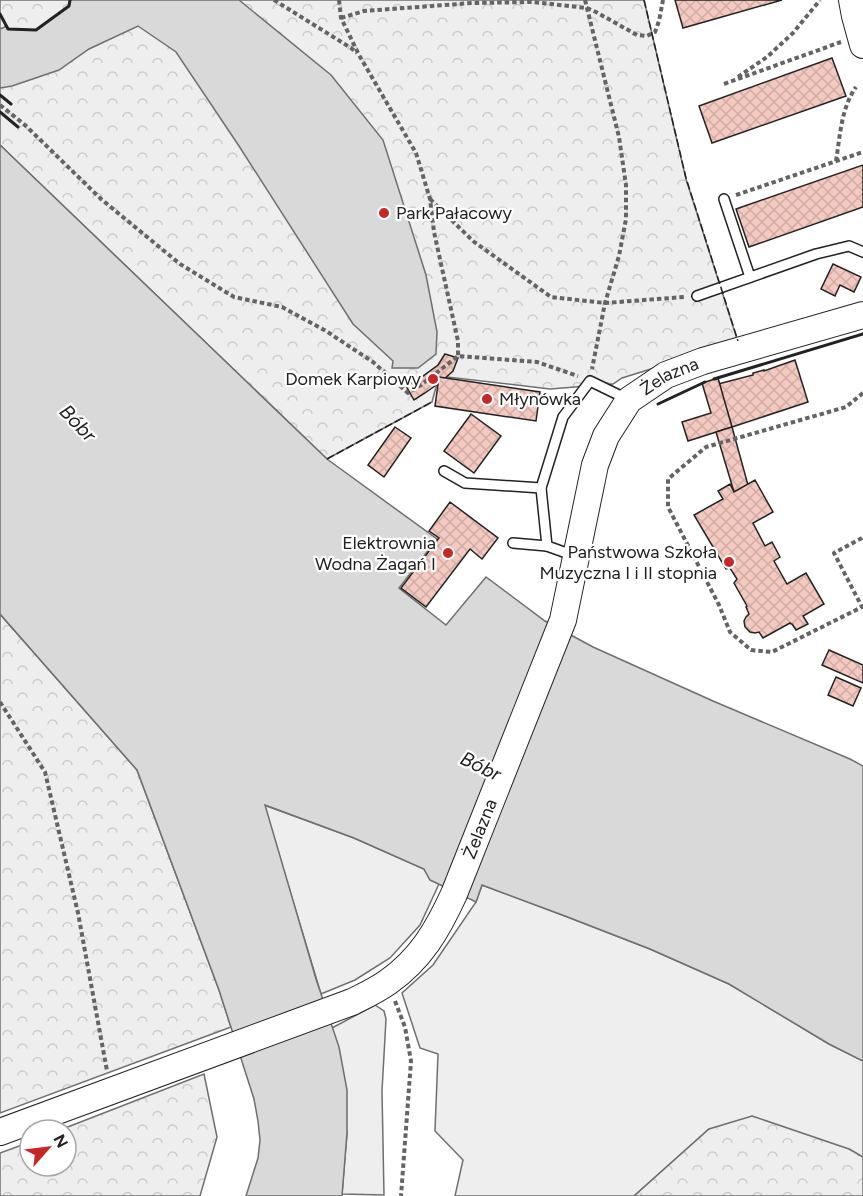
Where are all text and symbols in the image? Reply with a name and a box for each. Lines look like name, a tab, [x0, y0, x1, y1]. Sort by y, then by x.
place label: Park Pałacowy	[396, 202, 512, 224]
marker: Park Pałacowy	[377, 206, 391, 220]
street label: Żelazna	[636, 353, 702, 400]
place label: Domek Karpiowy	[285, 368, 422, 390]
marker: Domek Karpiowy	[426, 372, 440, 386]
place label: Młynówka	[499, 388, 581, 410]
marker: Młynówka	[480, 392, 494, 406]
water label: Bóbr	[55, 399, 102, 447]
place label: Elektrownia Wodna Żagań I	[315, 532, 436, 575]
place label: Państwowa Szkoła Muzyczna I i II stopnia	[540, 541, 717, 584]
marker: Elektrownia Wodna Żagań I	[441, 546, 455, 560]
marker: Państwowa Szkoła Muzyczna I i II stopnia	[722, 555, 736, 569]
water label: Bóbr	[457, 746, 506, 787]
street label: Żelazna	[458, 796, 502, 862]
north arrow	[18, 1118, 78, 1178]
text: N	[50, 1131, 72, 1151]

